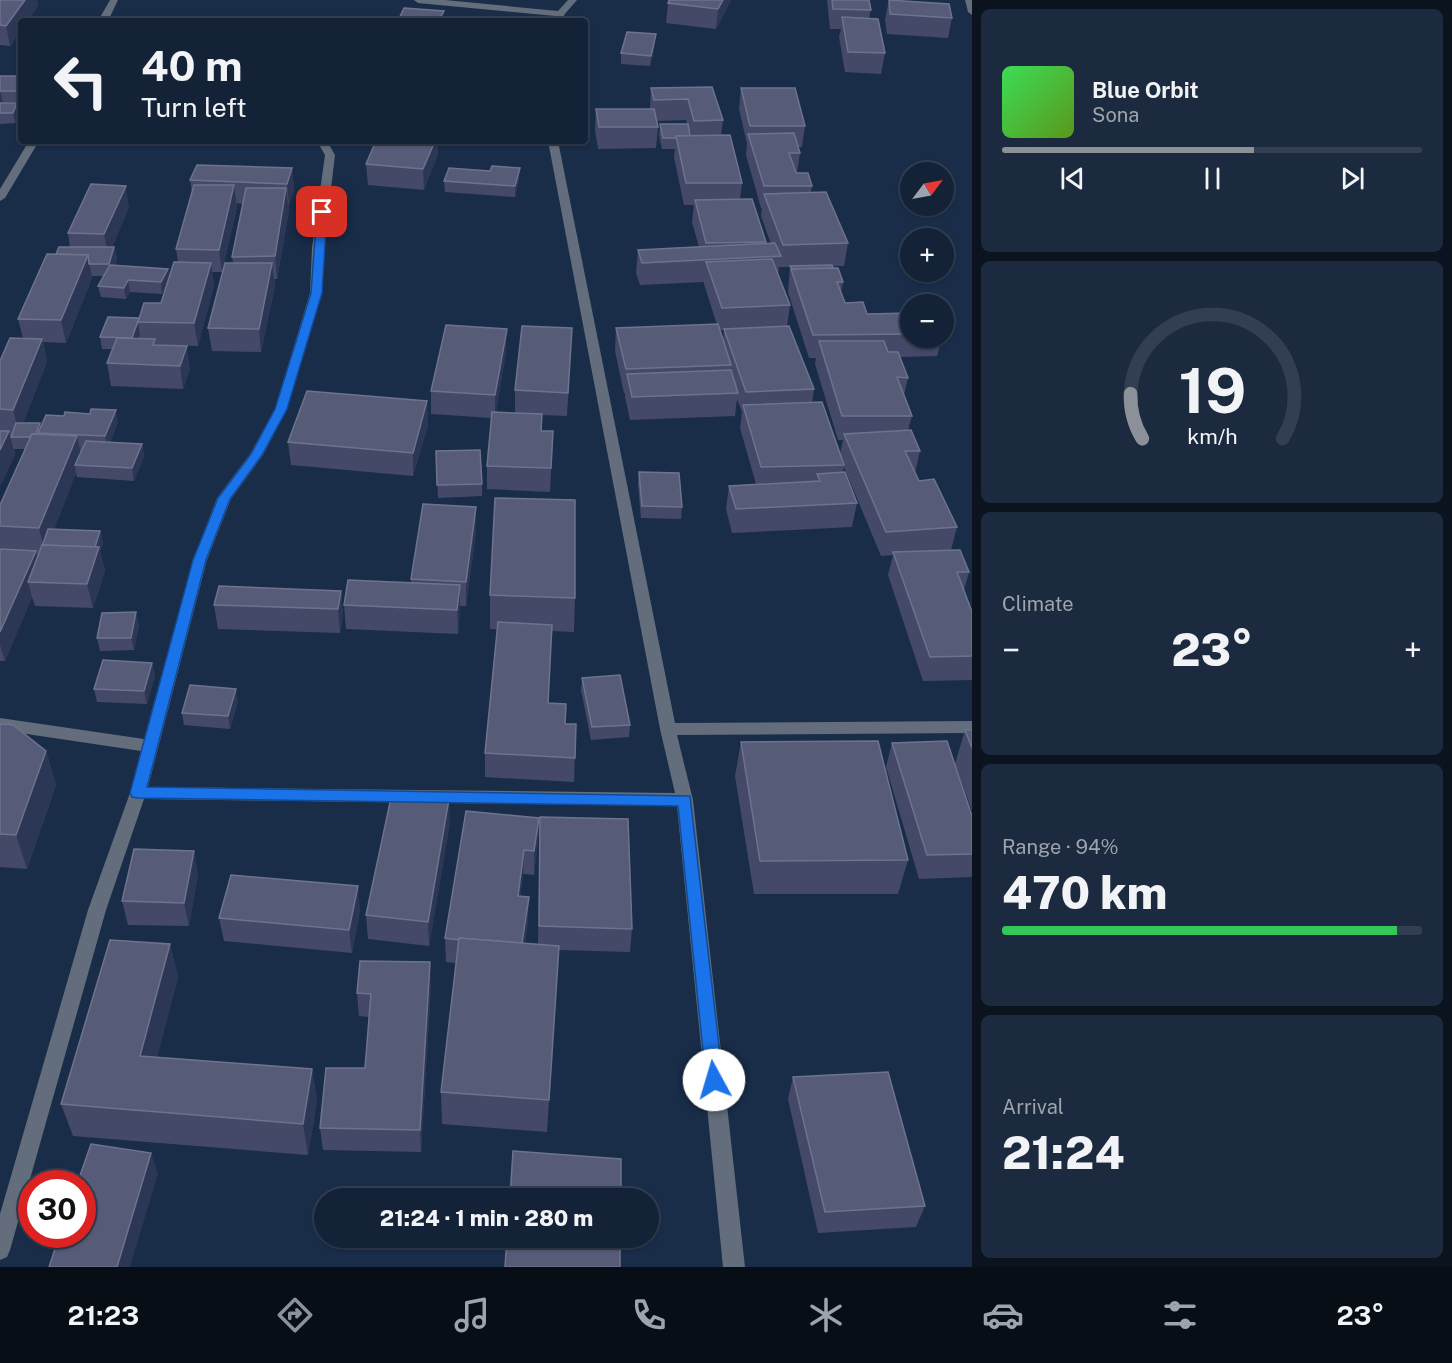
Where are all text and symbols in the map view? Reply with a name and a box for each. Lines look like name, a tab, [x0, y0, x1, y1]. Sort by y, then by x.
text: 40 m	[141, 41, 243, 90]
icon: left	[42, 42, 120, 120]
text: Blue Orbit	[1092, 77, 1199, 103]
text: Turn left	[141, 91, 247, 123]
text: Sona	[1092, 103, 1139, 127]
north arrow	[900, 162, 954, 216]
map controls	[900, 162, 954, 348]
icon: previous	[1056, 162, 1089, 195]
icon: pause	[1196, 162, 1229, 195]
icon: next	[1336, 162, 1369, 195]
pin	[296, 186, 347, 237]
icon: arrive	[305, 195, 338, 228]
button: +	[900, 228, 954, 282]
button: −	[900, 294, 954, 348]
text: 19	[1178, 354, 1246, 427]
text: km/h	[1187, 424, 1237, 449]
text: Climate	[1002, 592, 1074, 616]
text: 23°	[1171, 623, 1253, 676]
text: −	[1002, 631, 1020, 669]
text: +	[1404, 631, 1422, 669]
text: Range · 94%	[1002, 835, 1119, 859]
text: 470 km	[1002, 866, 1167, 919]
position arrow	[682, 1048, 746, 1112]
text: Arrival	[1002, 1095, 1064, 1119]
text: 21:24	[1002, 1126, 1125, 1179]
speed limit sign: 30	[18, 1170, 96, 1248]
text: 21:24 · 1 min · 280 m	[380, 1205, 593, 1231]
icon: directions	[274, 1294, 316, 1336]
icon: music	[451, 1294, 493, 1336]
icon: phone	[628, 1294, 670, 1336]
icon: climate	[805, 1294, 847, 1336]
icon: car	[982, 1294, 1024, 1336]
icon: filters	[1159, 1294, 1201, 1336]
text: 21:23	[68, 1299, 139, 1331]
text: 23°	[1336, 1299, 1384, 1331]

